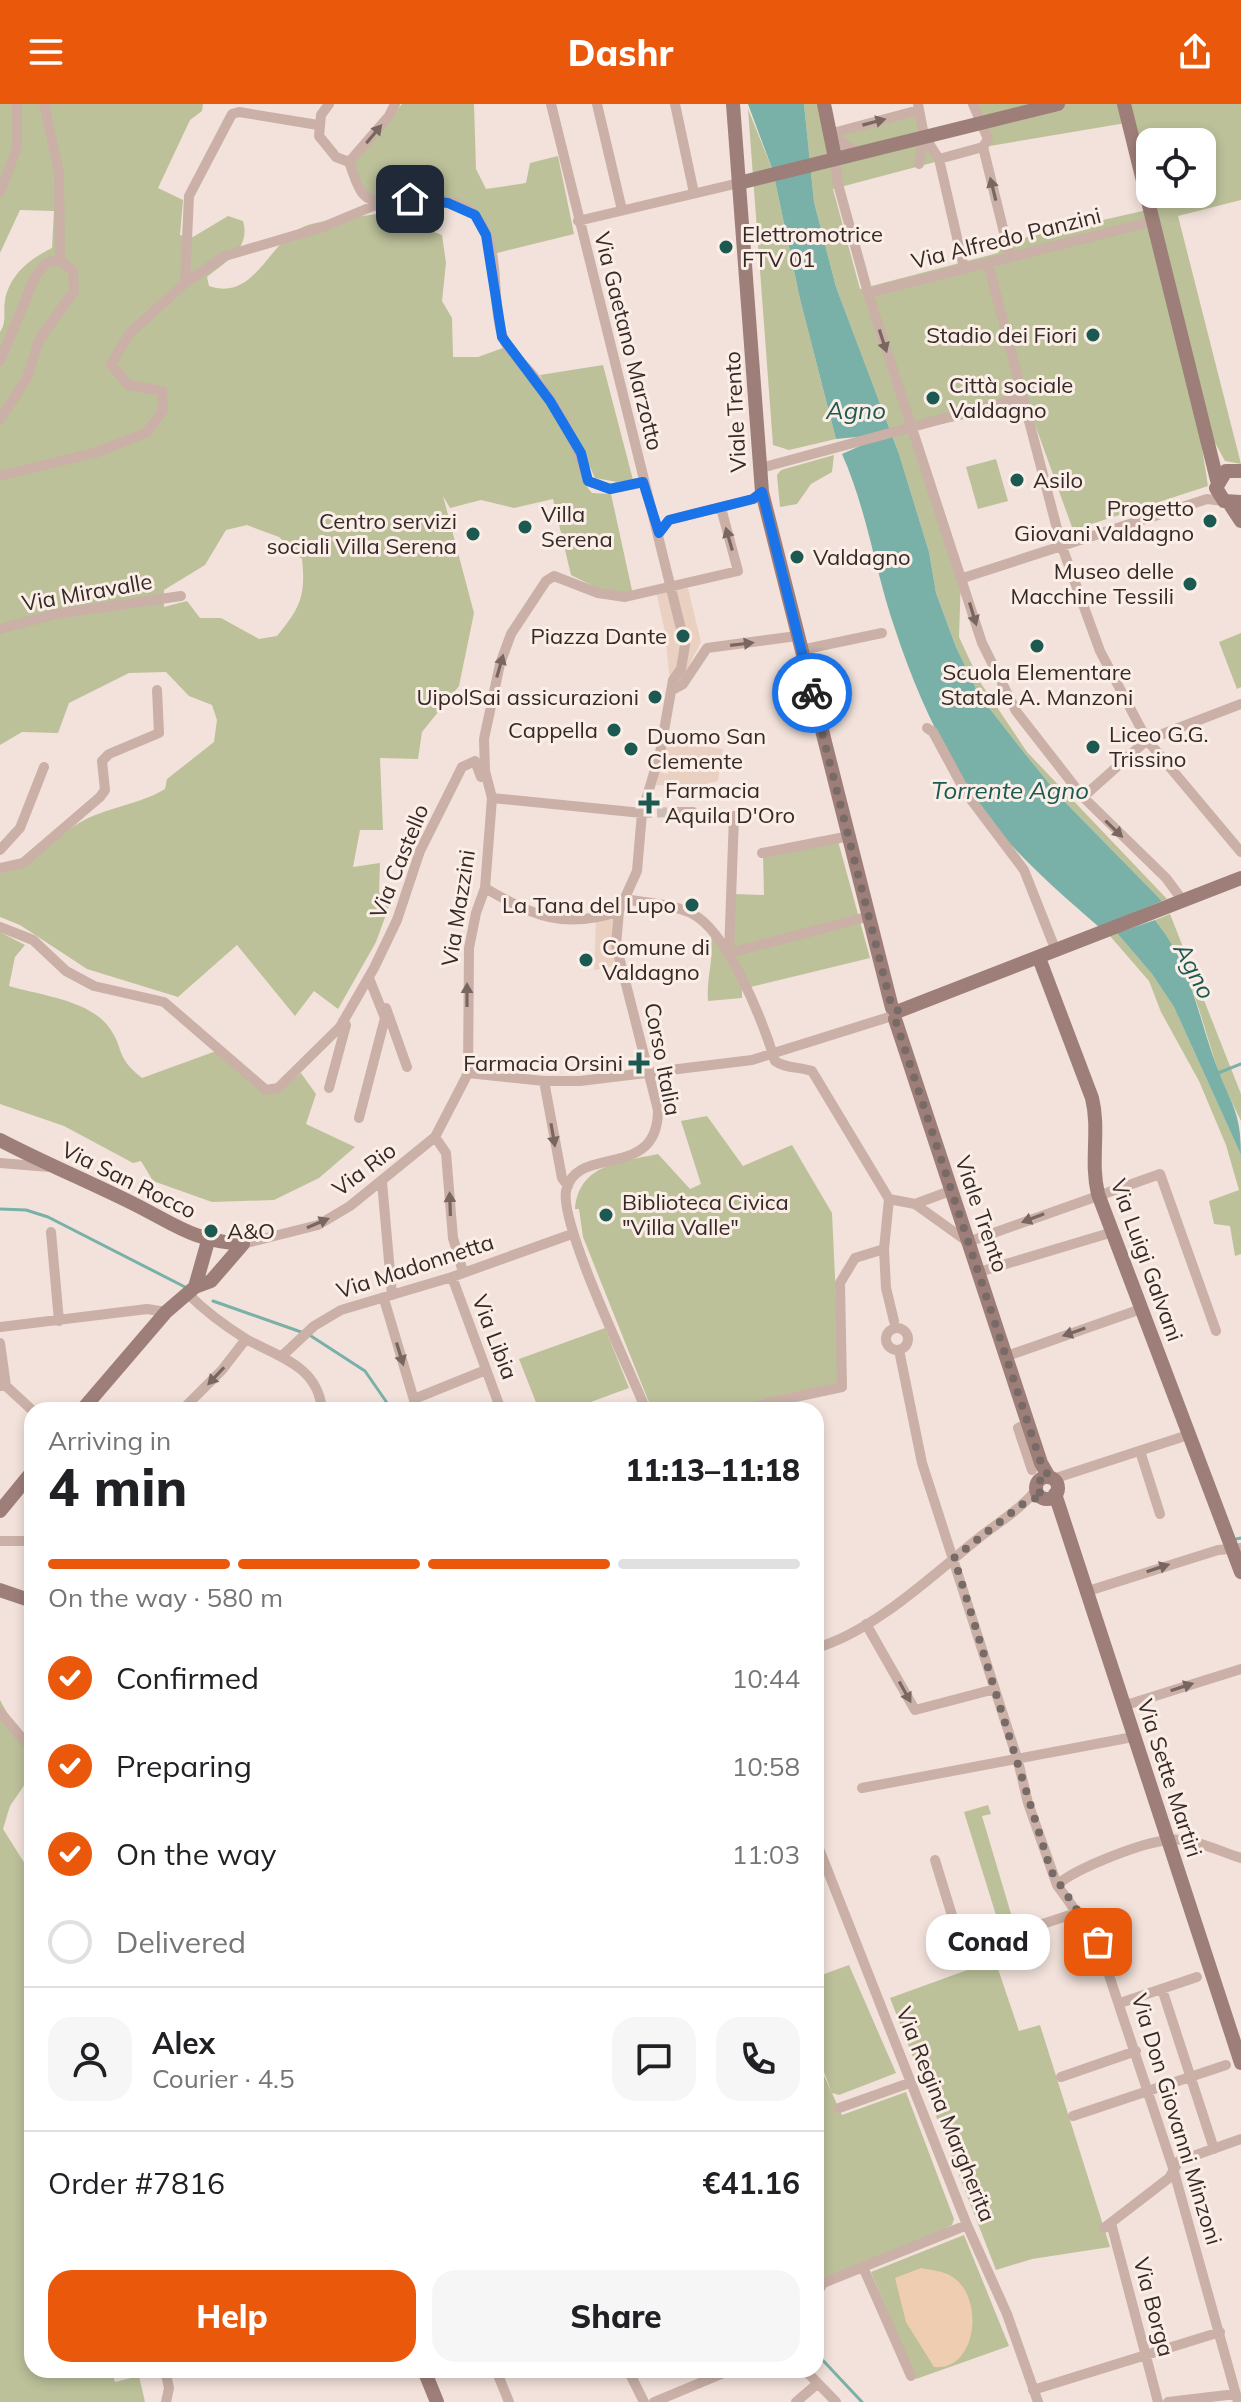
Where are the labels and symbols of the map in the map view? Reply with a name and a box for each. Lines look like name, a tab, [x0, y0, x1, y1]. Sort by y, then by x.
one-way arrow	[863, 115, 887, 128]
one-way arrow	[365, 125, 382, 145]
pin	[376, 165, 444, 233]
one-way arrow	[987, 176, 999, 201]
street label: Via Alfredo Panzini	[908, 201, 1104, 275]
place label: Elettromotrice FTV 01	[742, 220, 883, 273]
street label: Via Gaetano Marzotto	[588, 229, 670, 453]
marker: Elettromotrice FTV 01	[717, 238, 735, 256]
place label: Stadio dei Fiori	[926, 321, 1077, 349]
marker: Stadio dei Fiori	[1084, 326, 1102, 344]
one-way arrow	[877, 329, 890, 353]
street label: Viale Trento	[718, 351, 752, 473]
place label: Città sociale Valdagno	[949, 371, 1073, 424]
marker: Città sociale Valdagno	[924, 389, 942, 407]
water label: Agno	[825, 395, 886, 425]
place label: Asilo	[1033, 466, 1083, 494]
marker: Asilo	[1008, 471, 1026, 489]
place label: Progetto Giovani Valdagno	[1014, 494, 1194, 547]
place label: Villa Serena	[541, 500, 613, 553]
place label: Centro servizi sociali Villa Serena	[266, 507, 457, 560]
marker: Progetto Giovani Valdagno	[1201, 512, 1219, 530]
marker: Villa Serena	[516, 518, 534, 536]
marker: Centro servizi sociali Villa Serena	[464, 525, 482, 543]
one-way arrow	[722, 527, 735, 551]
place label: Valdagno	[813, 543, 911, 571]
marker: Valdagno	[788, 548, 806, 566]
place label: Museo delle Macchine Tessili	[1011, 557, 1174, 610]
street label: Via Miravalle	[20, 567, 154, 617]
marker: Museo delle Macchine Tessili	[1181, 575, 1199, 593]
one-way arrow	[967, 603, 980, 627]
place label: Piazza Dante	[530, 622, 667, 650]
marker: Piazza Dante	[674, 627, 692, 645]
one-way arrow	[729, 637, 754, 650]
marker: Scuola Elementare Statale A. Manzoni	[1028, 637, 1046, 655]
courier	[772, 653, 852, 733]
one-way arrow	[494, 654, 507, 678]
place label: Scuola Elementare Statale A. Manzoni	[941, 658, 1133, 711]
place label: UipolSai assicurazioni	[417, 683, 639, 711]
marker: UipolSai assicurazioni	[646, 688, 664, 706]
place label: Cappella	[508, 716, 598, 744]
place label: Liceo G.G. Trissino	[1109, 720, 1209, 773]
marker: Cappella	[605, 721, 623, 739]
place label: Duomo San Clemente	[647, 722, 766, 775]
marker: Liceo G.G. Trissino	[1084, 738, 1102, 756]
marker: Duomo San Clemente	[622, 740, 640, 758]
water label: Torrente Agno	[931, 775, 1089, 805]
place label: Farmacia Aquila D'Oro	[665, 776, 795, 829]
marker: Farmacia Aquila D'Oro	[640, 794, 658, 812]
street label: Via Castello	[363, 800, 435, 922]
one-way arrow	[1104, 819, 1123, 838]
street label: Via Mazzini	[435, 848, 481, 968]
place label: La Tana del Lupo	[502, 891, 676, 919]
marker: La Tana del Lupo	[683, 896, 701, 914]
place label: Comune di Valdagno	[602, 933, 710, 986]
water label: Agno	[1167, 936, 1222, 1004]
marker: Comune di Valdagno	[577, 951, 595, 969]
one-way arrow	[461, 982, 473, 1007]
street label: Corso Italia	[638, 1000, 688, 1118]
place label: Farmacia Orsini	[463, 1049, 623, 1077]
marker: Farmacia Orsini	[630, 1054, 648, 1072]
one-way arrow	[547, 1122, 560, 1147]
street label: Via San Rocco	[57, 1135, 201, 1225]
street label: Via Rio	[327, 1136, 401, 1202]
street label: Viale Trento	[949, 1152, 1015, 1276]
street label: Via Luigi Galvani	[1105, 1175, 1189, 1345]
place label: Biblioteca Civica "Villa Valle"	[622, 1188, 789, 1241]
one-way arrow	[444, 1191, 457, 1216]
marker: Biblioteca Civica "Villa Valle"	[597, 1206, 615, 1224]
one-way arrow	[1021, 1212, 1045, 1224]
place label: A&O	[227, 1217, 275, 1245]
one-way arrow	[306, 1217, 329, 1230]
marker: A&O	[202, 1222, 220, 1240]
street label: Via Madonnetta	[333, 1227, 497, 1305]
street label: Via Libia	[466, 1291, 524, 1383]
one-way arrow	[1062, 1327, 1086, 1339]
one-way arrow	[394, 1343, 407, 1367]
one-way arrow	[207, 1366, 225, 1385]
one-way arrow	[1146, 1562, 1170, 1574]
one-way arrow	[898, 1680, 911, 1703]
one-way arrow	[1170, 1681, 1194, 1693]
street label: Via Sette Martiri	[1131, 1695, 1209, 1861]
pin	[1064, 1908, 1132, 1976]
callout: Conad	[926, 1914, 1050, 1970]
street label: Via Don Giovanni Minzoni	[1125, 1990, 1229, 2248]
street label: Via Regina Margherita	[890, 2003, 1002, 2225]
street label: Via Borga	[1127, 2254, 1181, 2360]

